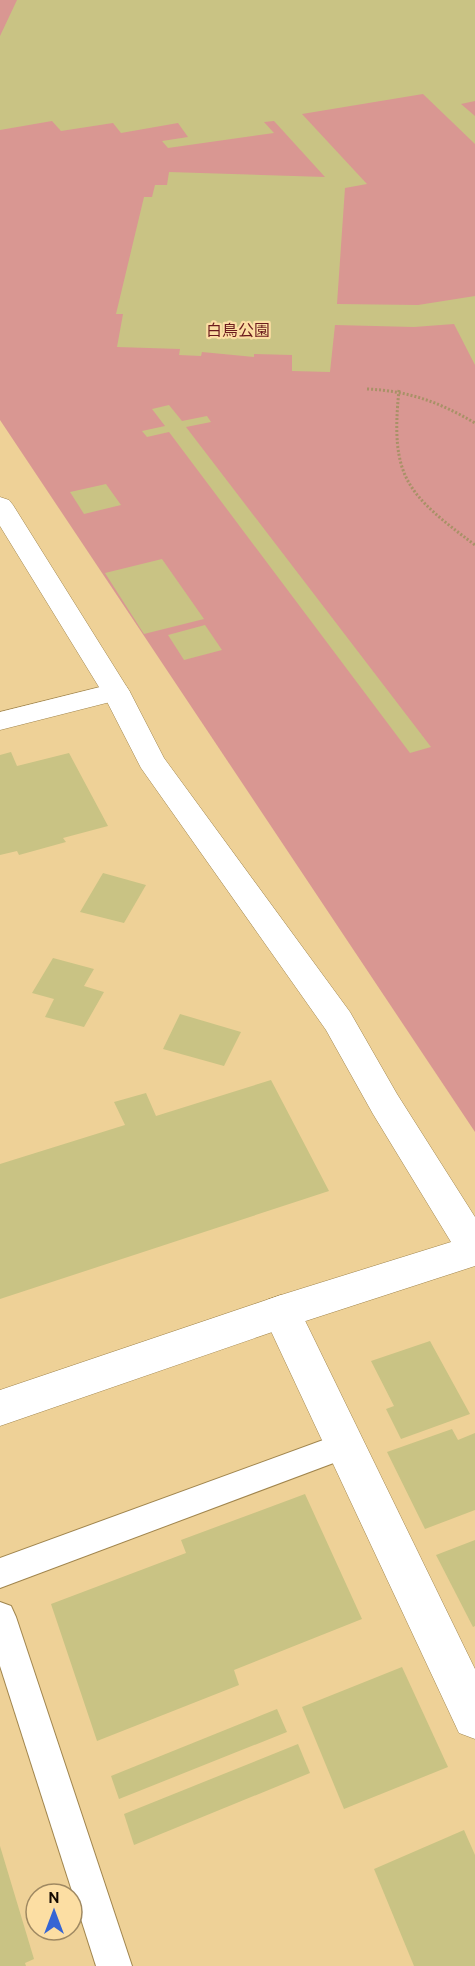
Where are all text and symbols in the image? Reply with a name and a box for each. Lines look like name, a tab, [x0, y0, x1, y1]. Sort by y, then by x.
park label: 白鳥公園	[206, 321, 270, 340]
north arrow	[24, 1882, 84, 1942]
text: N	[48, 1888, 60, 1907]

